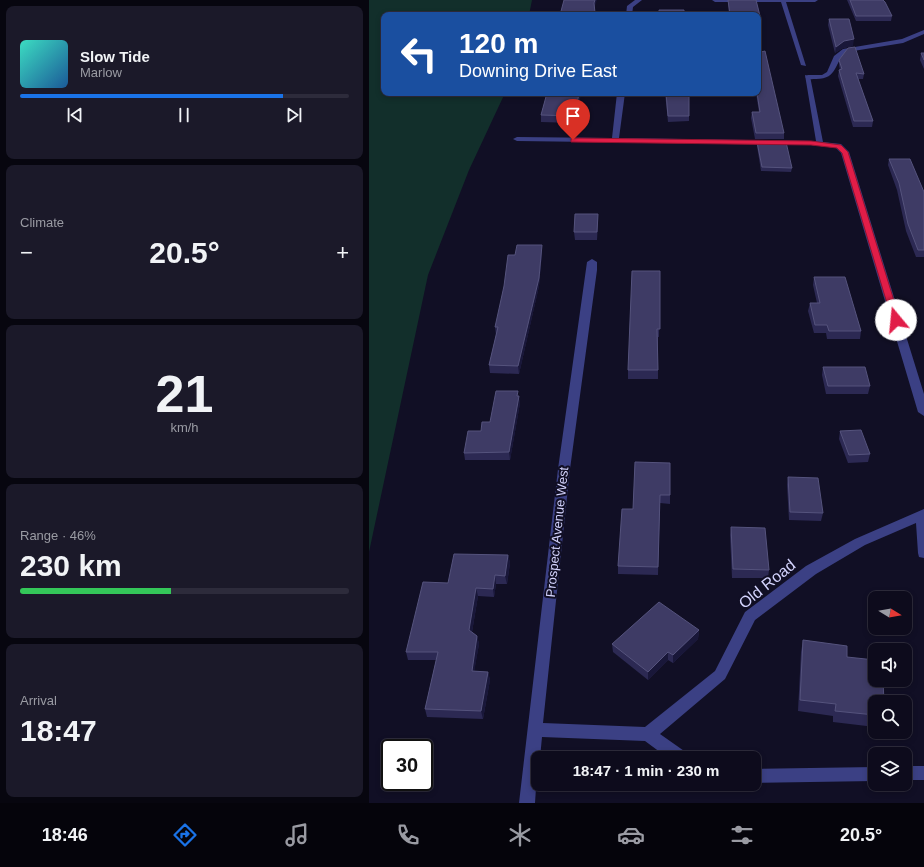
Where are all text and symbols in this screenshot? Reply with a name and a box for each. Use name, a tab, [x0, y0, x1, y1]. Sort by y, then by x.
icon: left	[393, 28, 445, 80]
text: 120 m	[459, 28, 538, 59]
text: Slow Tide	[80, 48, 150, 65]
text: Downing Drive East	[459, 61, 617, 81]
text: Marlow	[80, 65, 122, 80]
pin	[556, 99, 590, 140]
icon: previous	[64, 104, 86, 126]
icon: pause	[173, 104, 195, 126]
icon: next	[283, 104, 305, 126]
icon: arrive	[562, 105, 584, 127]
text: Climate	[20, 215, 64, 230]
text: 20.5°	[149, 236, 220, 269]
text: −	[20, 240, 33, 265]
text: +	[336, 240, 349, 265]
position arrow	[875, 299, 917, 341]
text: 21	[156, 365, 213, 423]
text: km/h	[170, 420, 199, 435]
street label: Prospect Avenue West	[543, 466, 571, 598]
text: Range · 46%	[20, 528, 96, 543]
text: 230 km	[20, 549, 122, 582]
street label: Old Road	[735, 556, 799, 612]
north arrow	[868, 591, 912, 635]
map controls	[868, 591, 912, 791]
button: sound	[868, 643, 912, 687]
text: Arrival	[20, 693, 57, 708]
button: search	[868, 695, 912, 739]
text: 18:47	[20, 714, 97, 747]
speed limit sign: 30	[381, 739, 433, 791]
button: layers	[868, 747, 912, 791]
text: 18:47 · 1 min · 230 m	[573, 762, 719, 779]
icon: directions	[171, 821, 199, 849]
icon: music	[283, 821, 311, 849]
icon: phone	[394, 821, 422, 849]
icon: climate	[506, 821, 534, 849]
icon: car	[617, 821, 645, 849]
icon: filters	[728, 821, 756, 849]
text: 18:46	[42, 825, 88, 845]
text: 20.5°	[840, 825, 882, 845]

